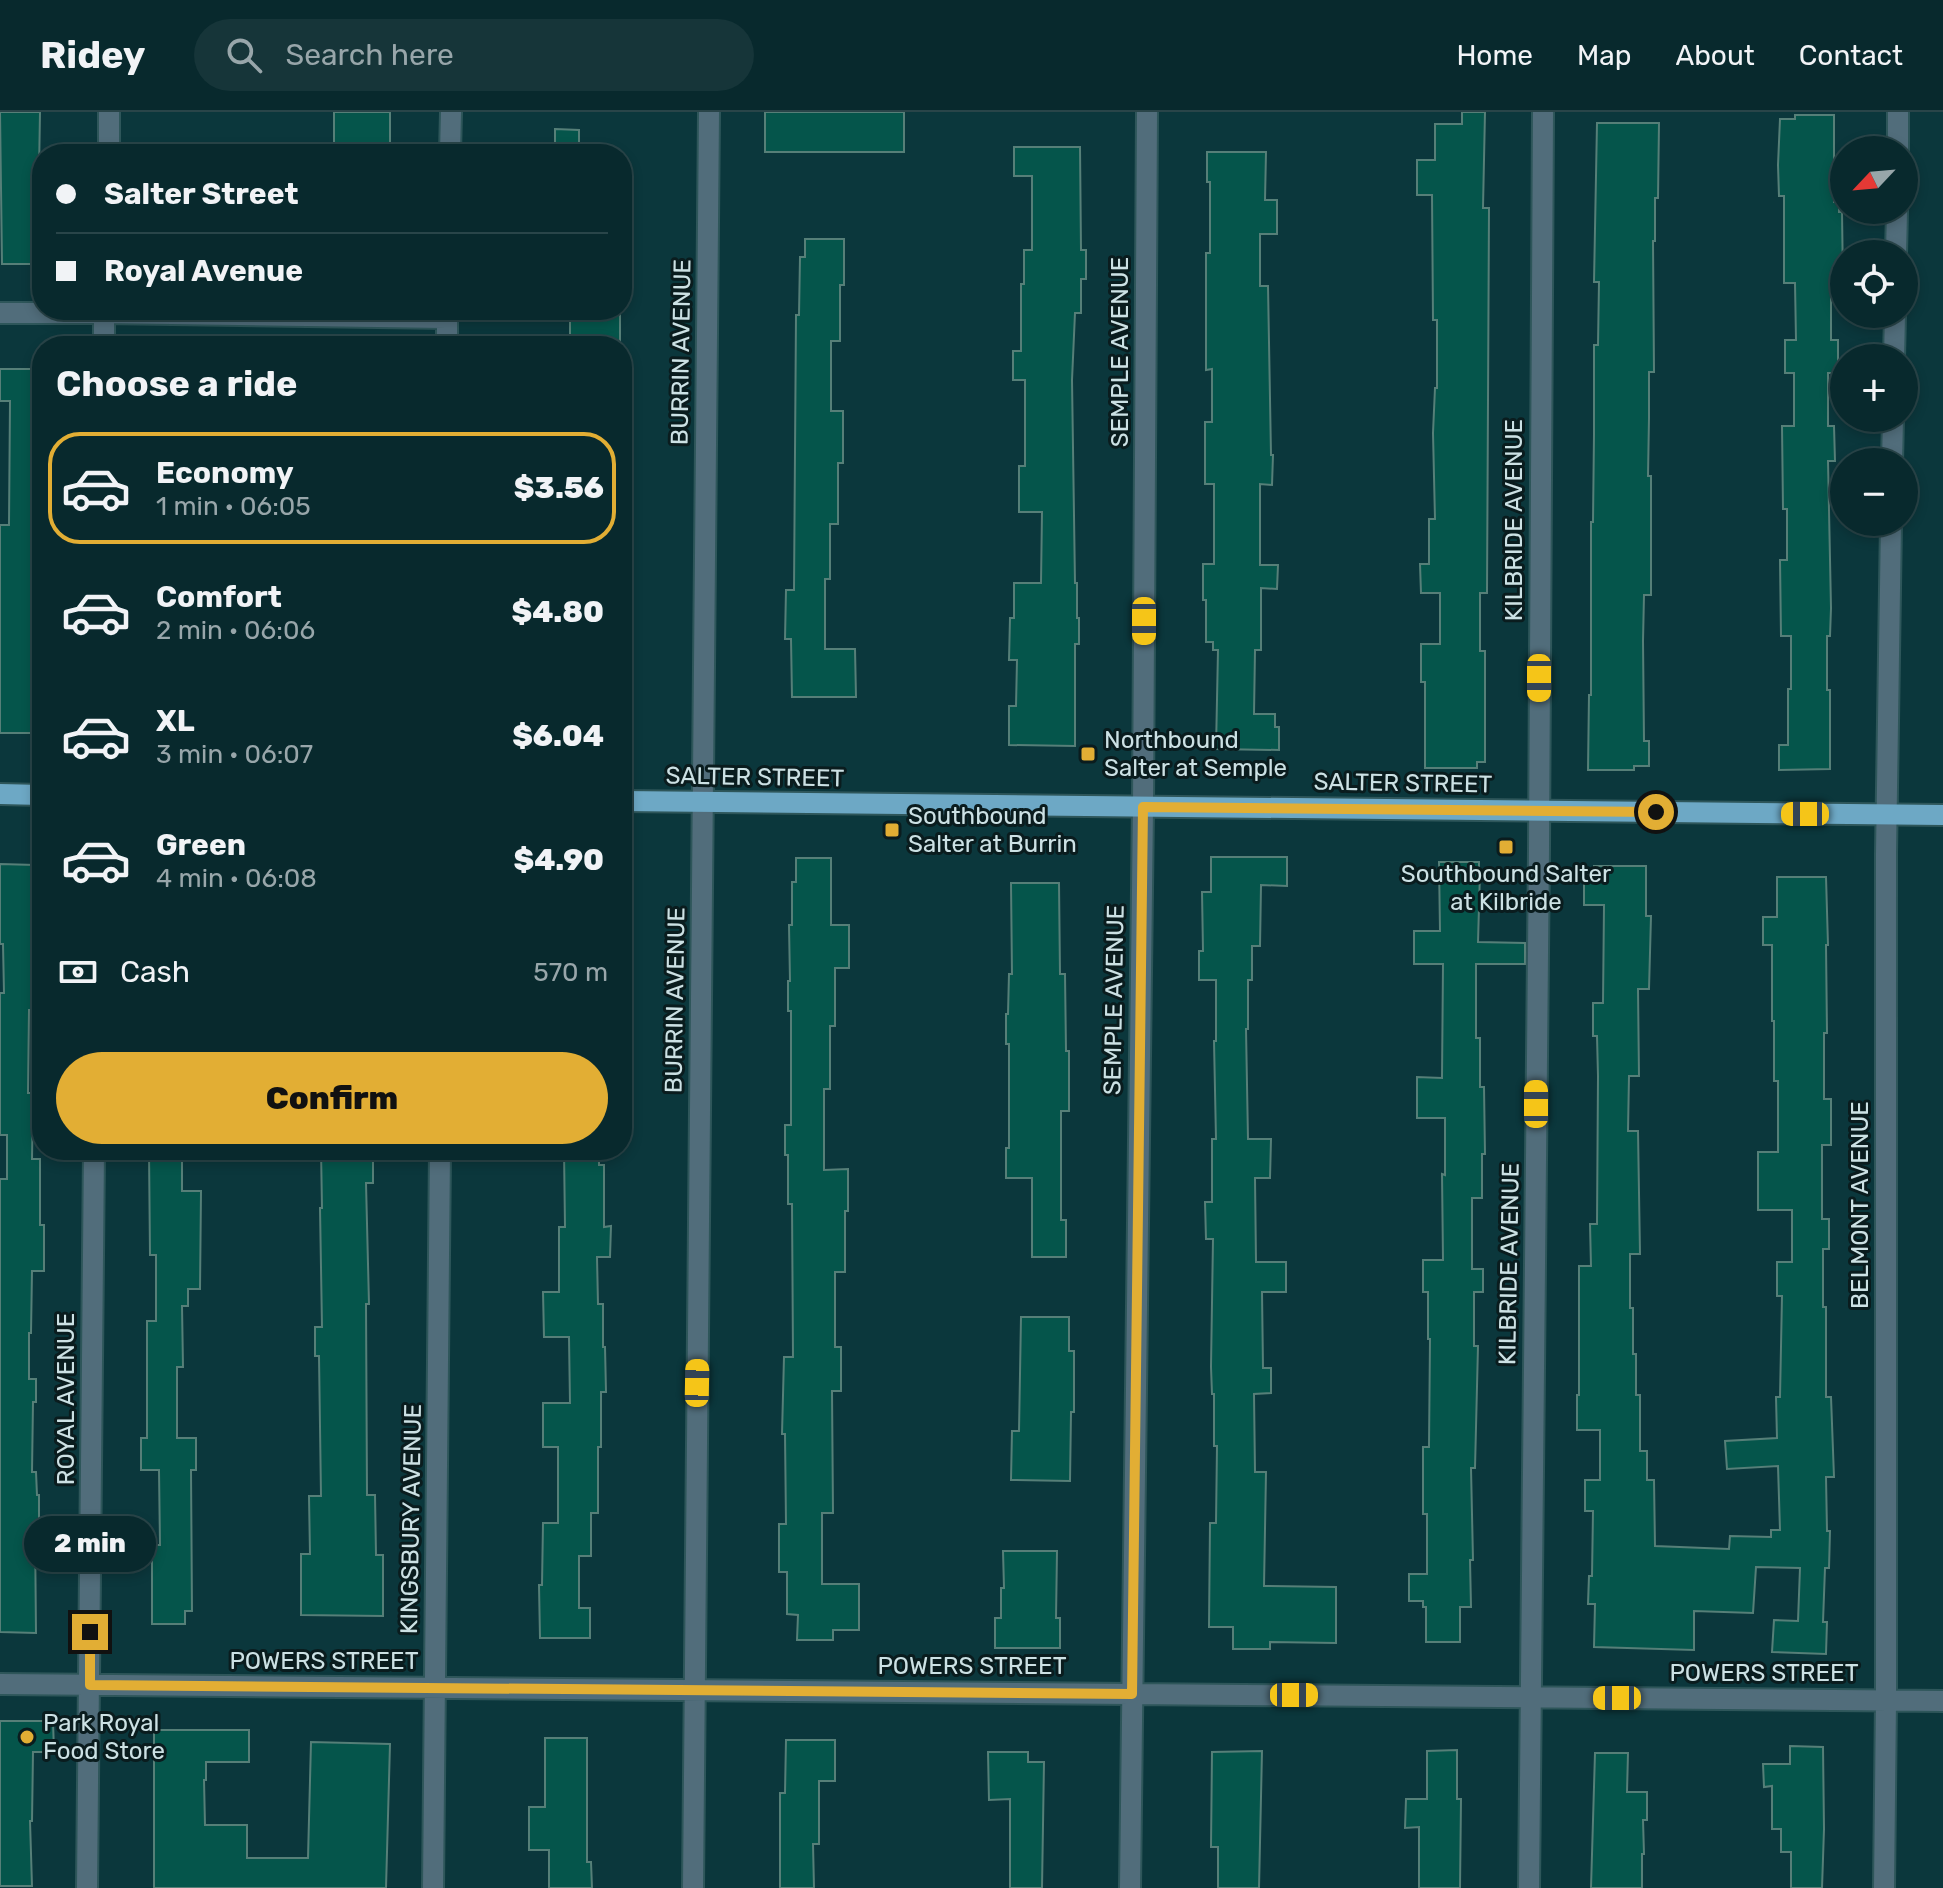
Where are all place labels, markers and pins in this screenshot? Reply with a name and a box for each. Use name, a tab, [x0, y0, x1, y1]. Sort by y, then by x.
place label: Northbound Salter at Semple	[1104, 726, 1287, 782]
marker: Northbound Salter at Semple	[1079, 745, 1097, 763]
place label: Southbound Salter at Burrin	[908, 802, 1077, 858]
marker: Southbound Salter at Burrin	[883, 821, 901, 839]
marker: Southbound Salter at Kilbride	[1497, 838, 1515, 856]
place label: Southbound Salter at Kilbride	[1401, 860, 1611, 916]
place label: Park Royal Food Store	[43, 1709, 165, 1765]
marker: Park Royal Food Store	[18, 1728, 36, 1746]

